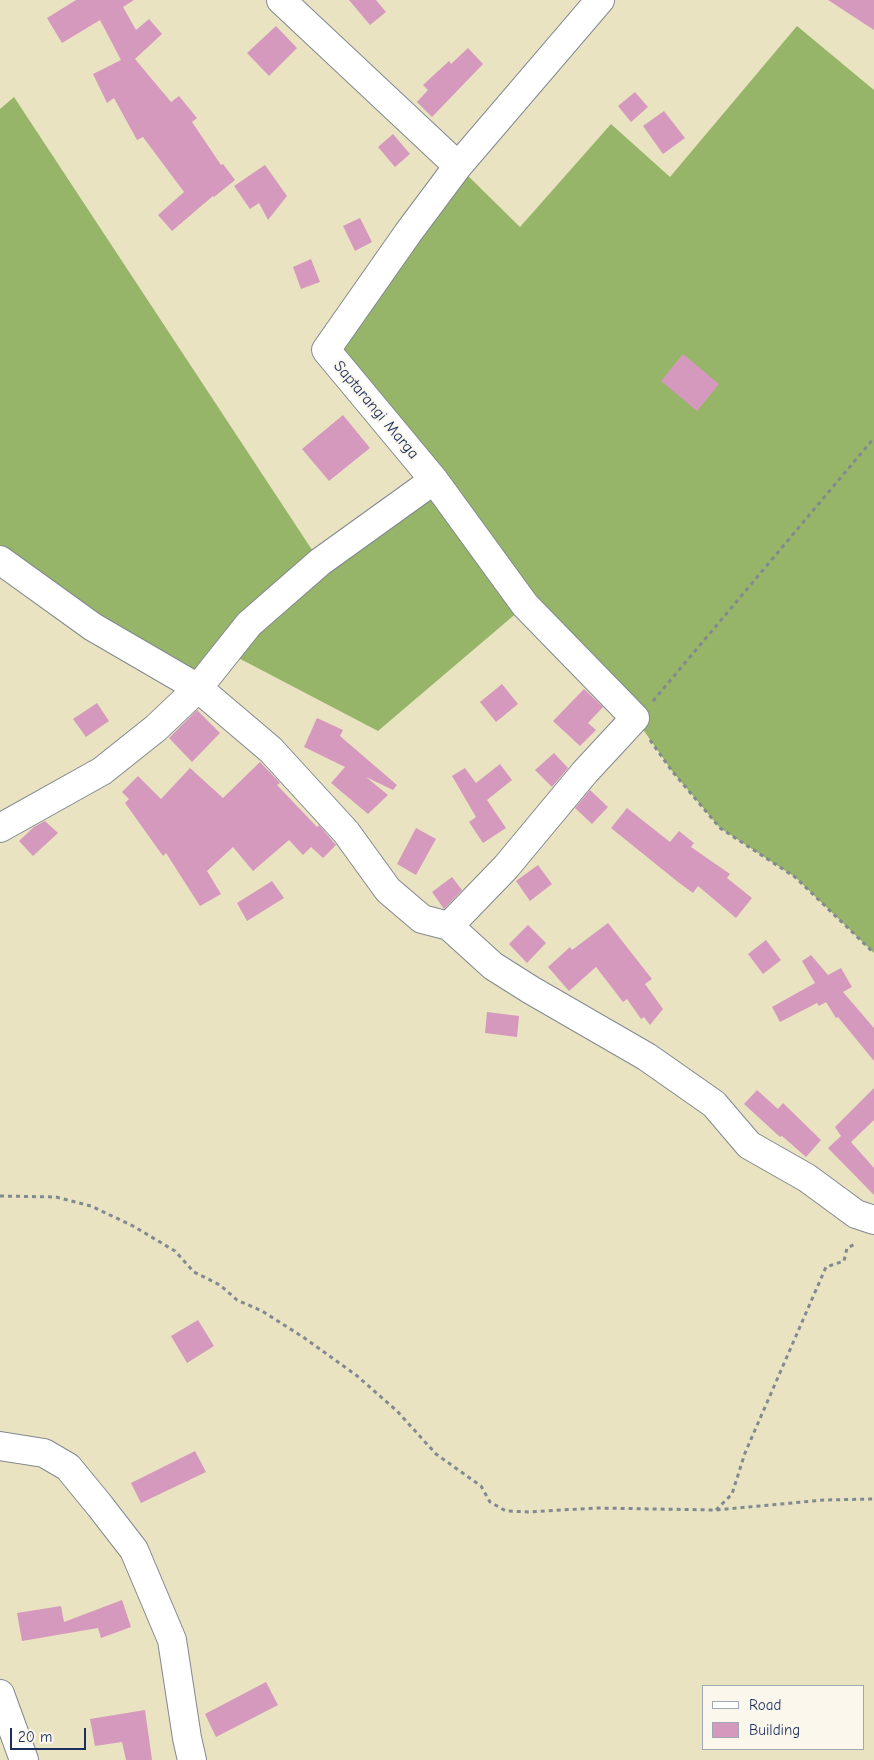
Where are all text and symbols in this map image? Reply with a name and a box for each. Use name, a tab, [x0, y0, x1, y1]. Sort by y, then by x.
street label: Saptarangi Marga	[329, 357, 423, 463]
legend	[702, 1685, 864, 1750]
text: Road	[749, 1696, 781, 1714]
scale bar	[12, 1718, 89, 1750]
text: Building	[749, 1721, 800, 1739]
text: 20 m	[18, 1728, 52, 1746]

